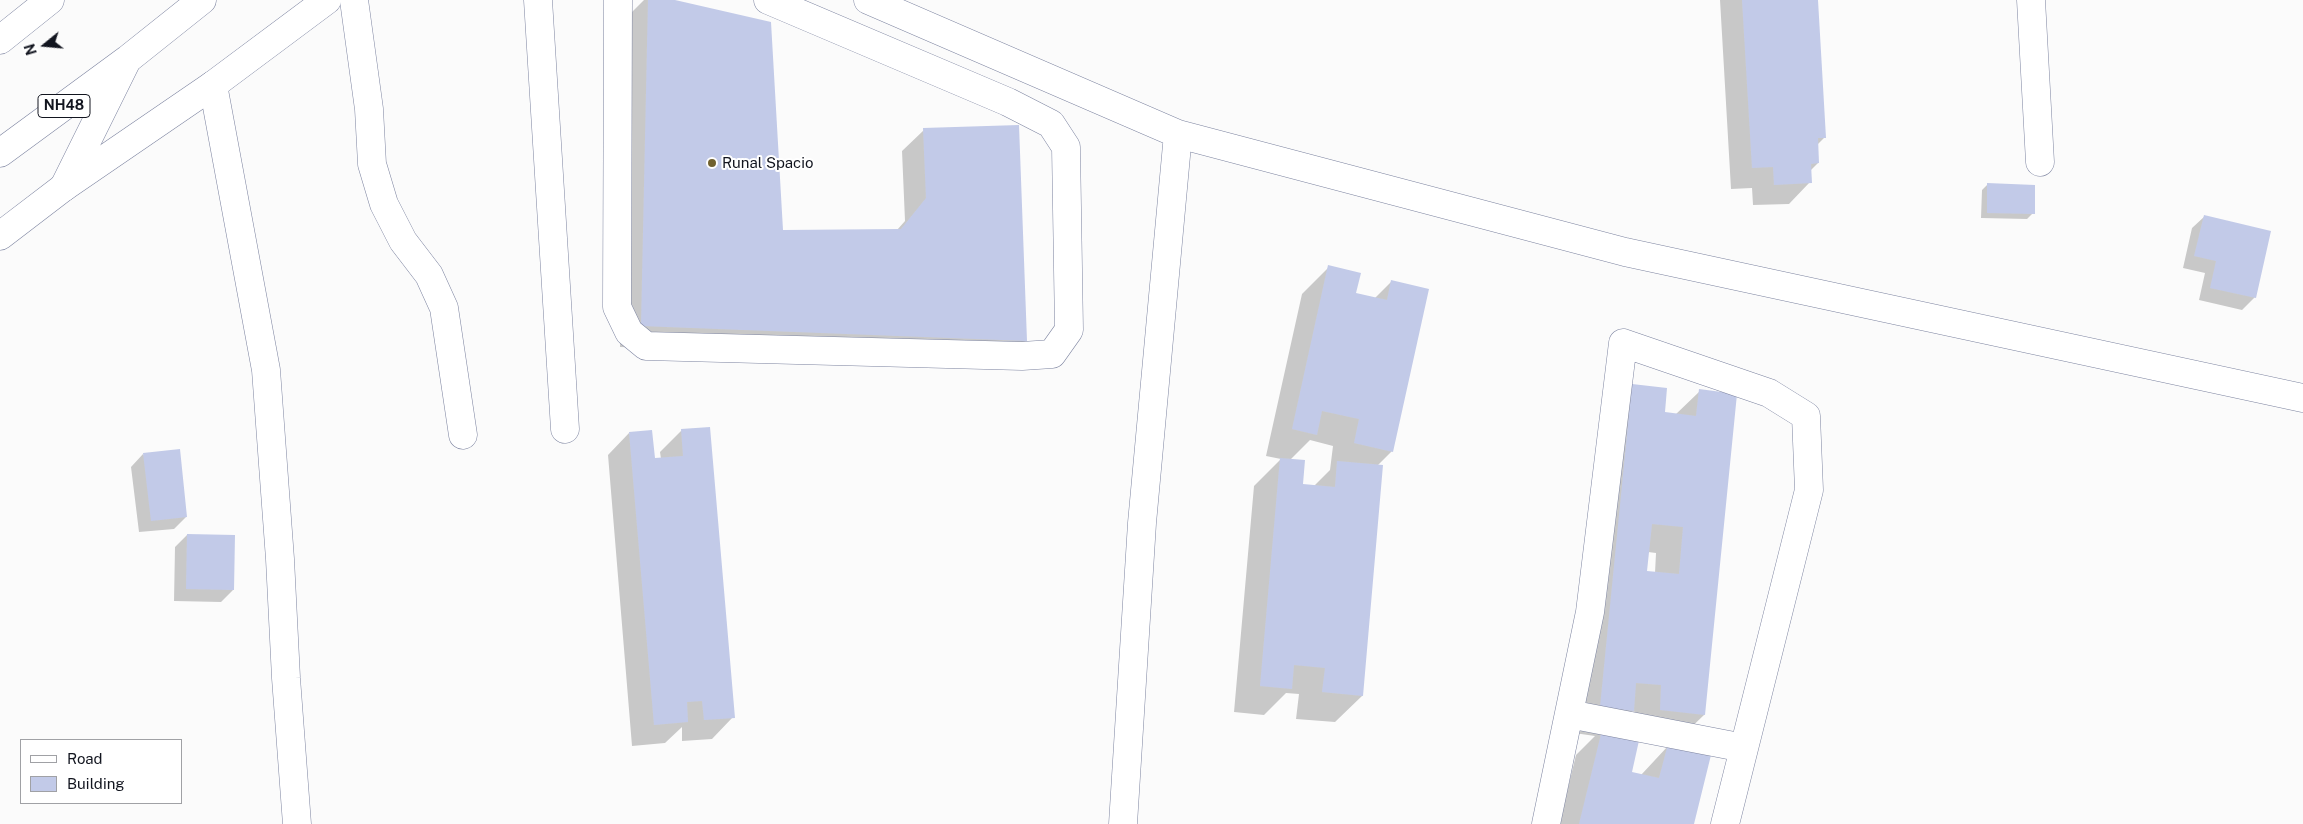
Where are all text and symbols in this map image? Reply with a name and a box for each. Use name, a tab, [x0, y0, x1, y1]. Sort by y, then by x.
north arrow	[20, 20, 70, 70]
text: N	[21, 42, 40, 57]
road number: NH48	[38, 94, 90, 118]
place label: Runal Spacio	[722, 154, 813, 172]
marker: Runal Spacio	[706, 157, 718, 169]
legend	[20, 739, 182, 804]
text: Road	[67, 750, 103, 767]
text: Building	[67, 775, 125, 792]

